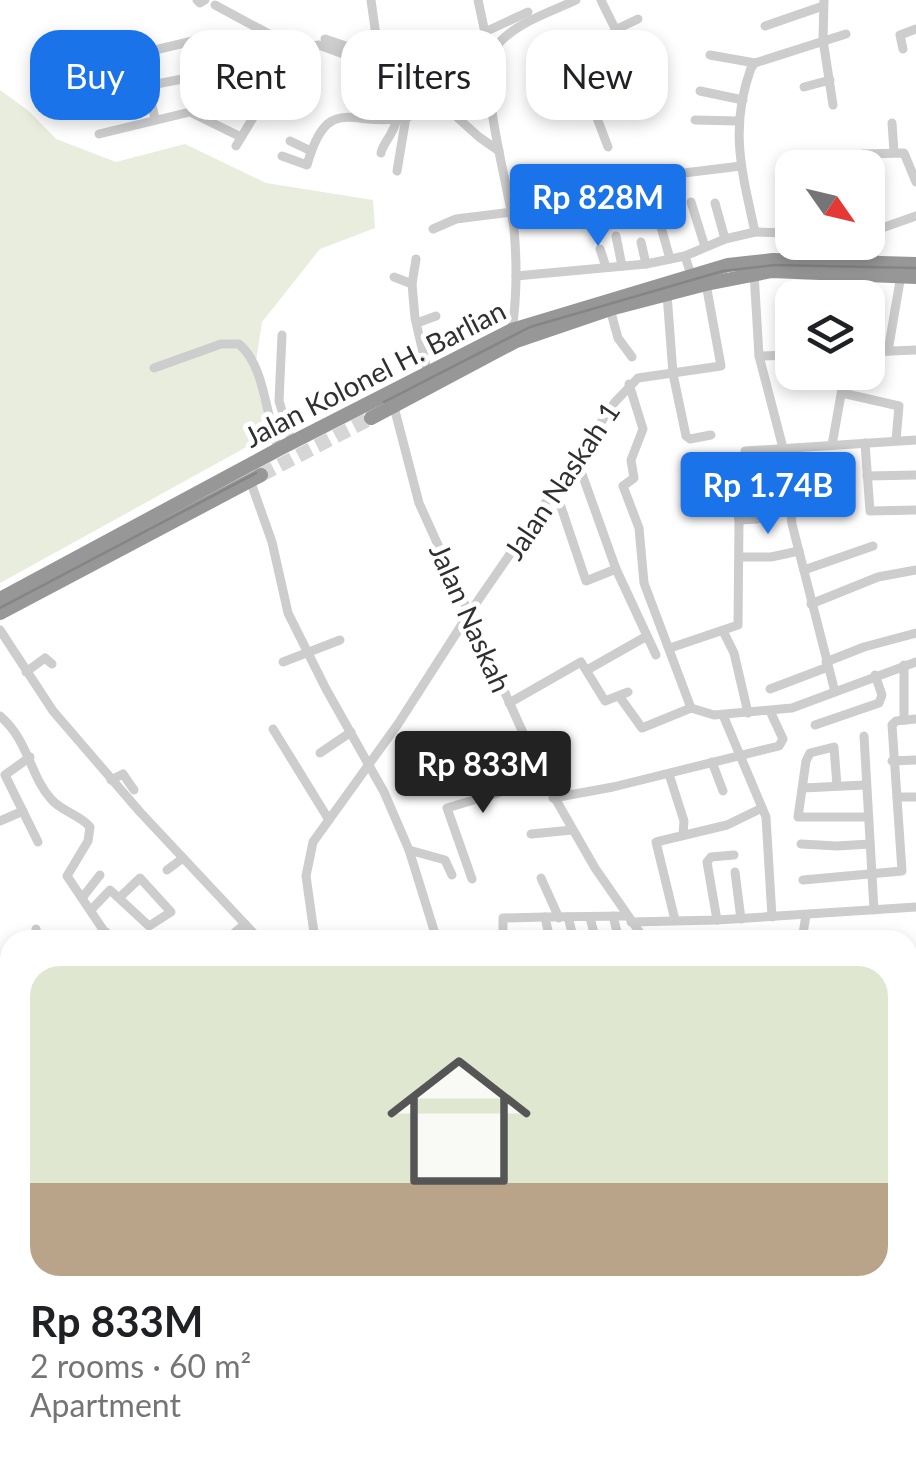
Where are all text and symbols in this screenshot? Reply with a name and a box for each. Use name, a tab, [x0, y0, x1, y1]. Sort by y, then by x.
chip: Buy	[30, 30, 160, 120]
chip: Rent	[180, 30, 321, 120]
chip: Filters	[341, 30, 506, 120]
chip: New	[526, 30, 668, 120]
north arrow	[775, 150, 885, 260]
map controls	[775, 150, 885, 390]
pin: Rp 828M	[506, 164, 690, 249]
text: Rp 828M	[532, 177, 664, 216]
button: layers	[775, 280, 885, 390]
street label: Jalan Kolonel H. Barlian	[238, 292, 511, 454]
street label: Jalan Naskah 1	[496, 395, 626, 566]
pin: Rp 1.74B	[665, 452, 871, 537]
text: Rp 1.74B	[703, 465, 833, 504]
street label: Jalan Naskah	[423, 538, 519, 697]
pin: Rp 833M	[391, 731, 575, 816]
text: Rp 833M	[417, 744, 549, 783]
icon: home	[369, 1031, 549, 1211]
text: Rp 833M	[30, 1296, 204, 1346]
text: 2 rooms · 60 m²	[30, 1346, 251, 1385]
text: Apartment	[30, 1385, 181, 1424]

